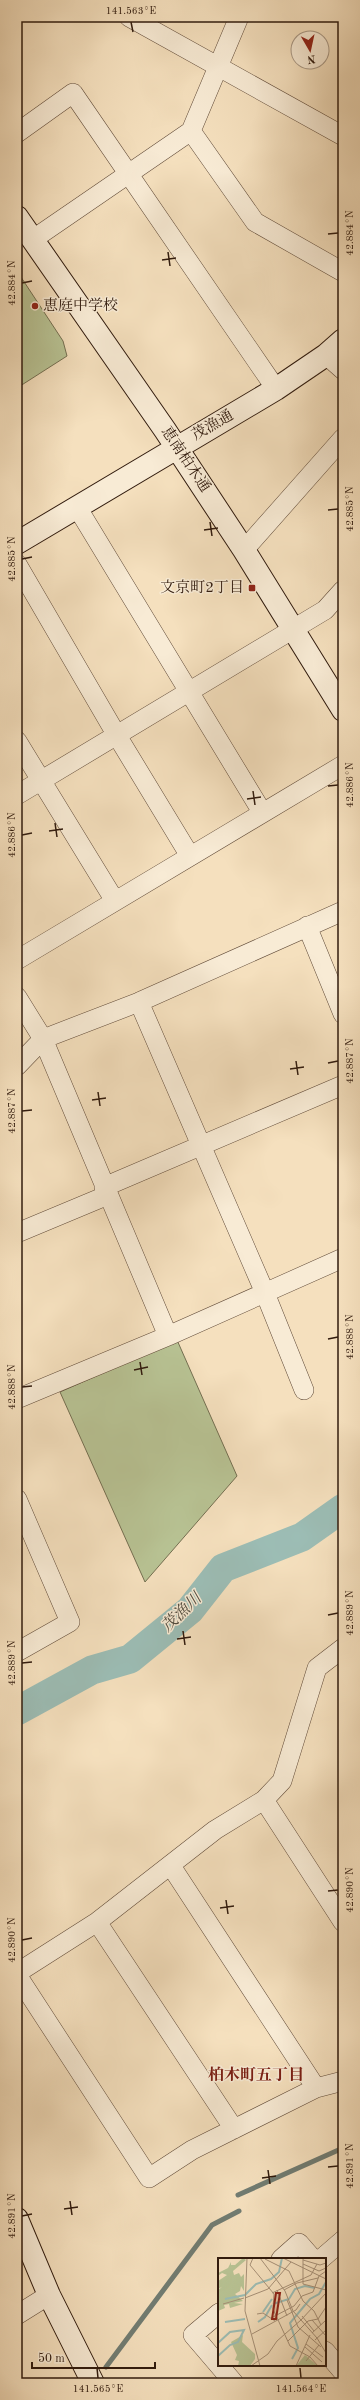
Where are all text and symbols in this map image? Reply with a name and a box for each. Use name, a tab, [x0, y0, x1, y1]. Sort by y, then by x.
text: 141.563°E	[106, 6, 156, 16]
north arrow	[290, 30, 330, 70]
text: N	[306, 52, 316, 65]
text: 42.884°N	[345, 210, 355, 256]
text: 42.884°N	[7, 260, 17, 306]
place label: 恵庭中学校	[43, 297, 118, 314]
marker: 恵庭中学校	[30, 301, 40, 311]
street label: 茂漁通	[189, 407, 236, 444]
street label: 恵南柏木通	[158, 424, 214, 495]
text: 42.885°N	[345, 486, 355, 532]
text: 42.885°N	[7, 536, 17, 582]
place label: 文京町2丁目	[160, 579, 244, 596]
marker: 文京町2丁目	[247, 583, 257, 593]
text: 42.886°N	[345, 762, 355, 808]
text: 42.886°N	[7, 812, 17, 858]
text: 42.887°N	[345, 1038, 355, 1084]
text: 42.887°N	[7, 1088, 17, 1134]
text: 42.888°N	[345, 1314, 355, 1360]
text: 42.888°N	[7, 1364, 17, 1410]
water label: 茂漁川	[158, 1588, 206, 1635]
text: 42.889°N	[345, 1590, 355, 1636]
text: 42.889°N	[7, 1640, 17, 1686]
text: 42.890°N	[345, 1867, 355, 1913]
text: 42.890°N	[7, 1917, 17, 1963]
district label: 柏木町五丁目	[208, 2066, 304, 2084]
text: 42.891°N	[345, 2143, 355, 2189]
text: 42.891°N	[7, 2193, 17, 2239]
inset map	[218, 2258, 326, 2366]
scale bar	[32, 2344, 155, 2370]
text: 50 m	[38, 2352, 65, 2365]
text: 141.565°E	[73, 2384, 123, 2394]
text: 141.564°E	[276, 2384, 326, 2394]

